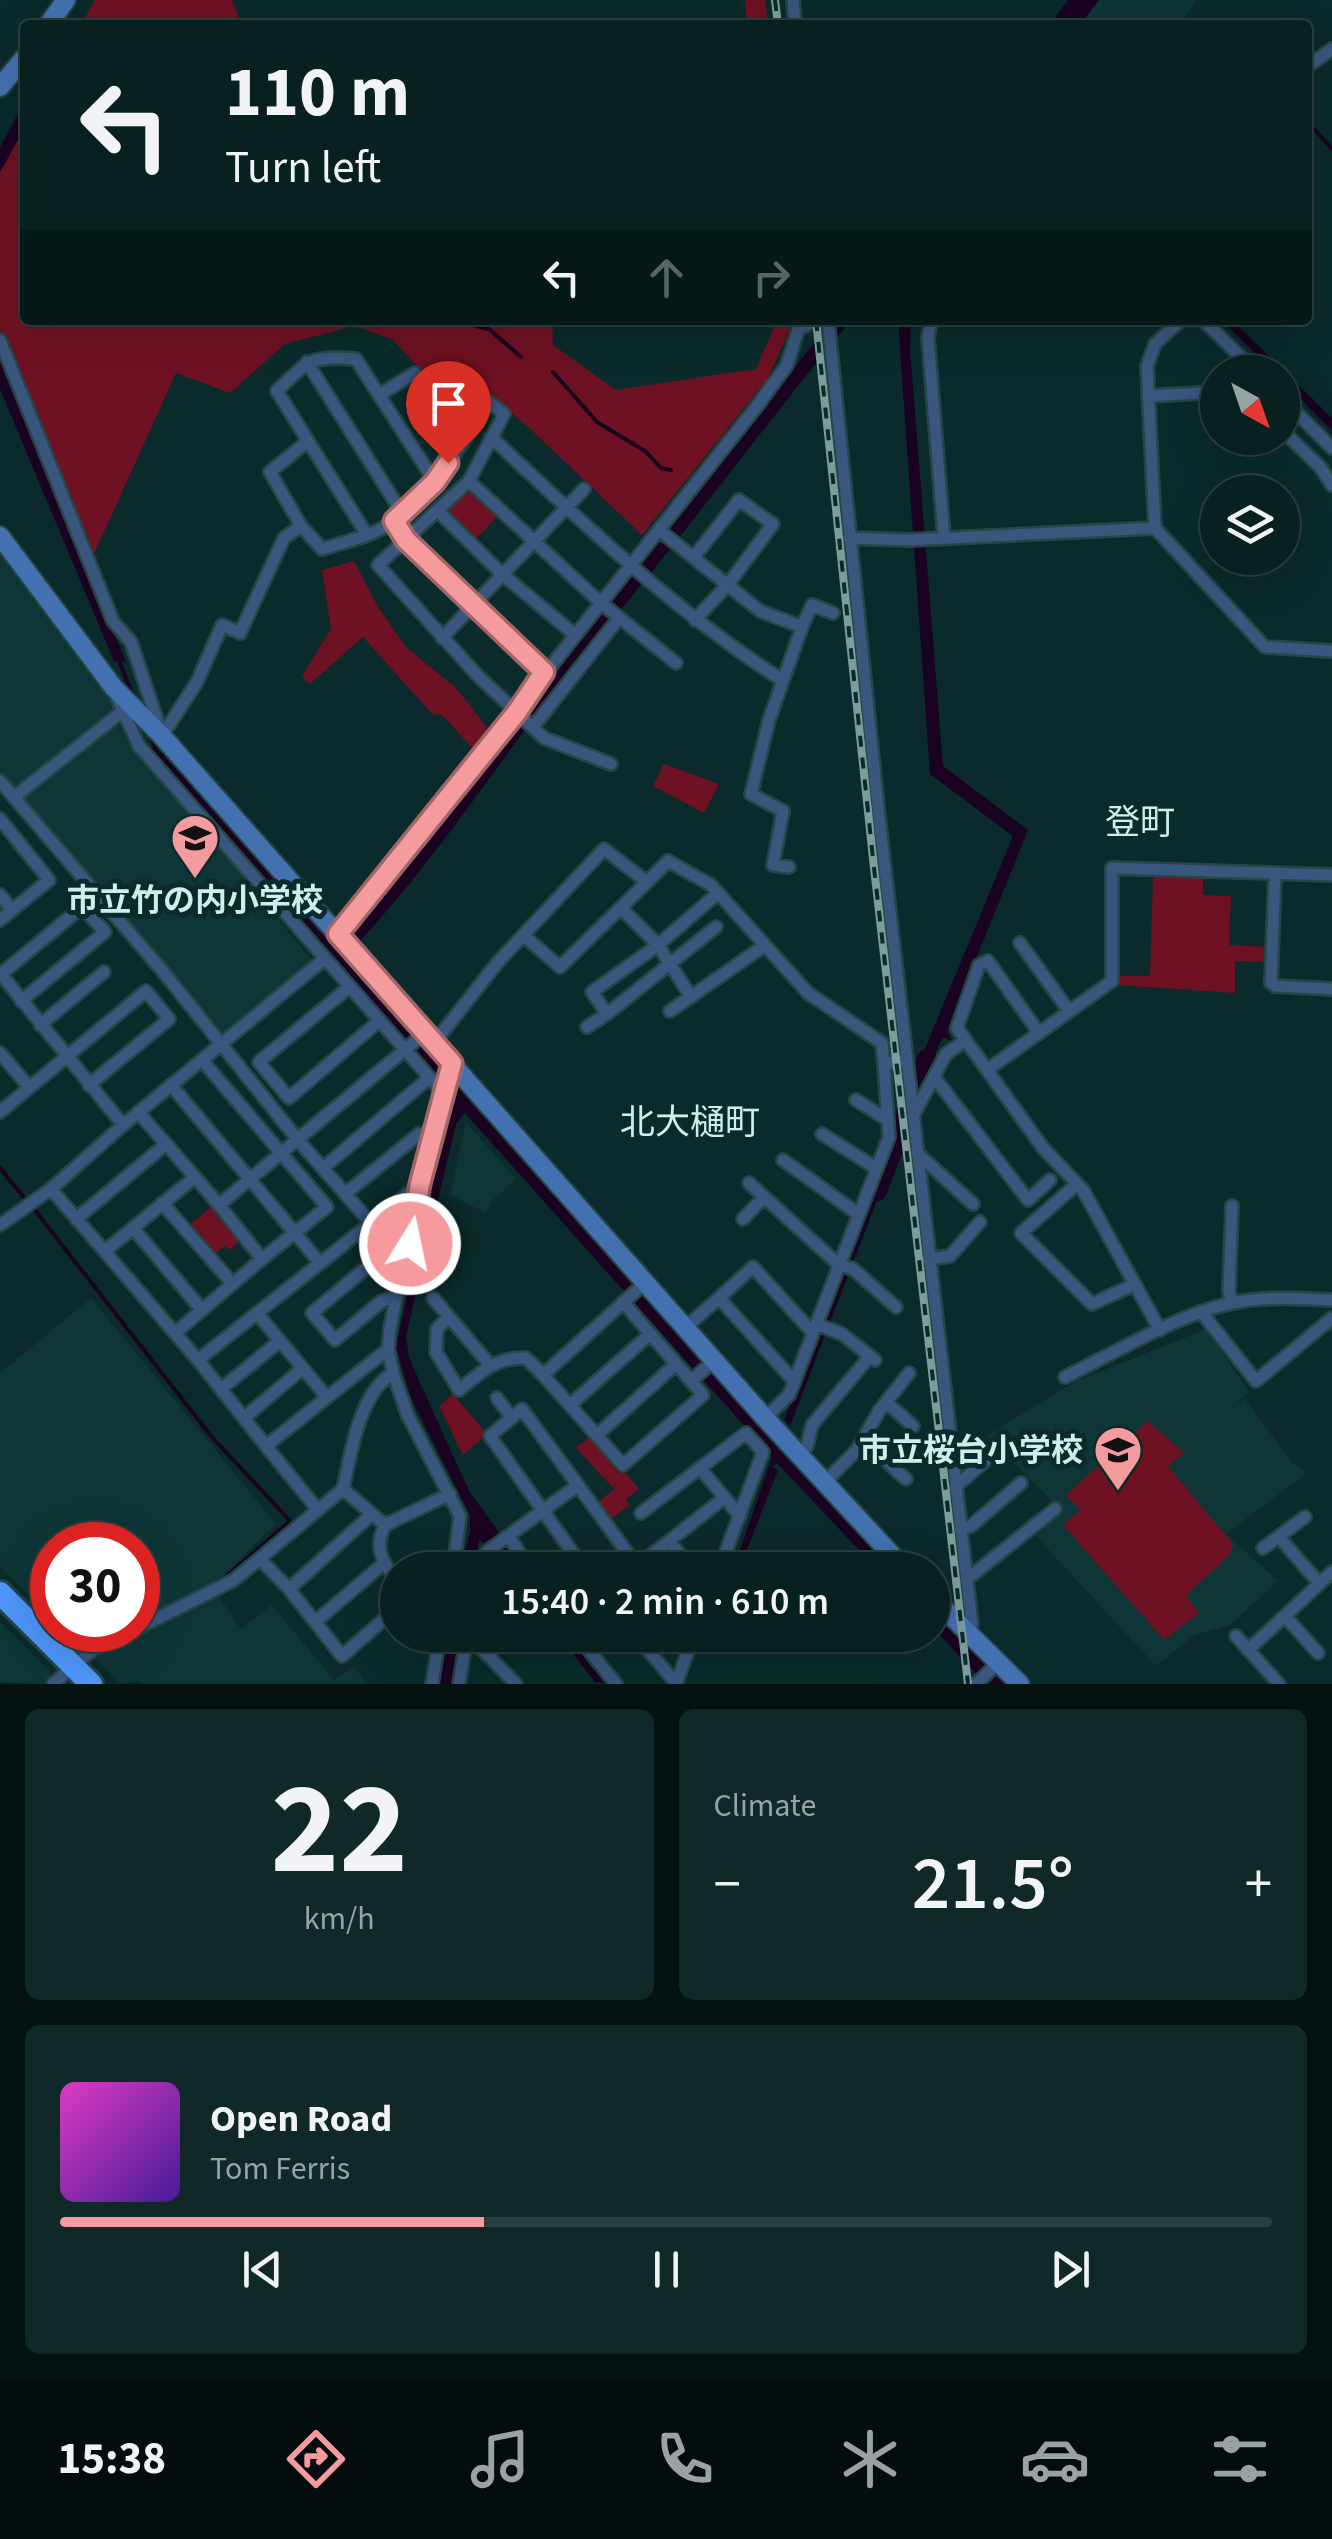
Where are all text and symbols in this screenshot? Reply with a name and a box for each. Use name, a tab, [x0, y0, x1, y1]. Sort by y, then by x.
text: 110 m	[225, 43, 410, 143]
icon: left	[60, 60, 190, 190]
text: Turn left	[225, 136, 381, 200]
icon: left	[534, 250, 589, 305]
icon: ahead	[639, 250, 694, 305]
icon: right	[744, 250, 799, 305]
north arrow	[1200, 355, 1300, 455]
map controls	[1200, 355, 1300, 575]
pin	[406, 361, 491, 464]
icon: arrive	[421, 376, 476, 431]
button: layers	[1200, 475, 1300, 575]
district label: 登町	[1105, 798, 1175, 848]
school or university icon: 市立竹の内小学校	[169, 812, 221, 880]
place label: 市立竹の内小学校	[67, 878, 323, 924]
district label: 北大樋町	[620, 1098, 760, 1148]
position arrow	[358, 1192, 462, 1296]
school or university icon: 市立桜台小学校	[1092, 1424, 1144, 1492]
place label: 市立桜台小学校	[859, 1428, 1083, 1474]
speed limit sign: 30	[30, 1522, 160, 1652]
text: 15:40 · 2 min · 610 m	[501, 1575, 829, 1629]
text: 22	[271, 1738, 408, 1923]
text: Climate	[714, 1783, 816, 1829]
text: 21.5°	[912, 1831, 1074, 1938]
text: −	[714, 1846, 741, 1924]
text: +	[1245, 1846, 1272, 1924]
text: km/h	[304, 1896, 375, 1942]
text: Open Road	[210, 2092, 392, 2146]
text: Tom Ferris	[210, 2146, 350, 2192]
icon: previous	[235, 2242, 290, 2297]
icon: pause	[639, 2242, 694, 2297]
icon: next	[1043, 2242, 1098, 2297]
icon: directions	[281, 2424, 351, 2494]
icon: music	[465, 2424, 535, 2494]
icon: phone	[650, 2424, 720, 2494]
icon: climate	[835, 2424, 905, 2494]
icon: car	[1020, 2424, 1090, 2494]
icon: filters	[1205, 2424, 1275, 2494]
text: 15:38	[57, 2427, 166, 2491]

